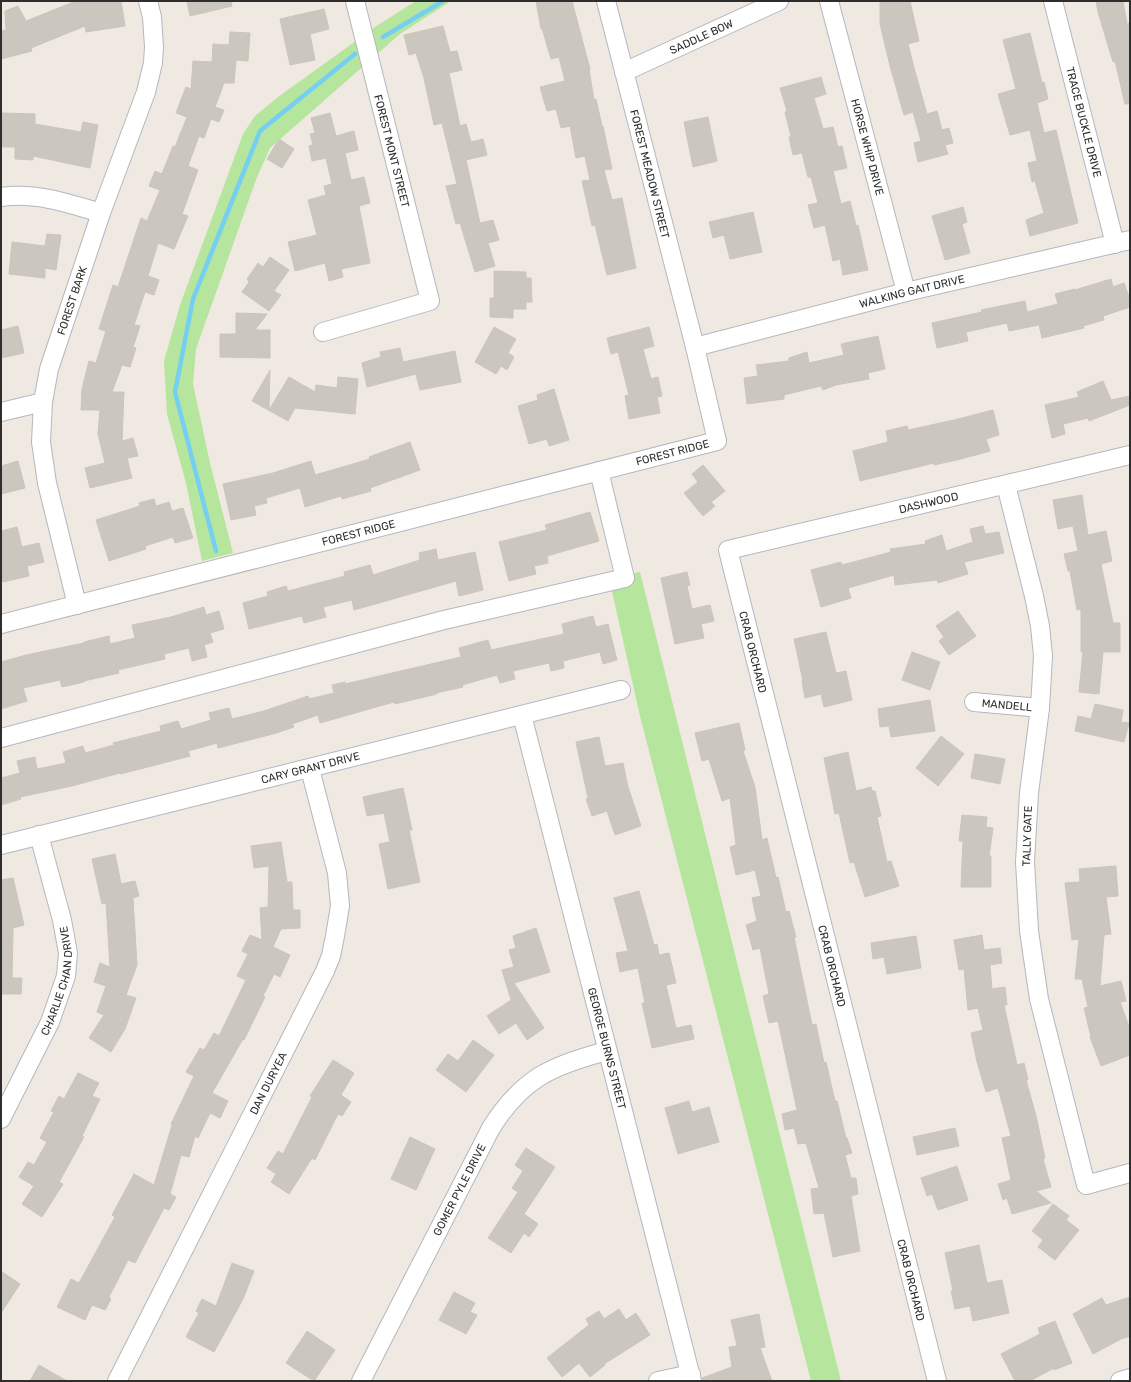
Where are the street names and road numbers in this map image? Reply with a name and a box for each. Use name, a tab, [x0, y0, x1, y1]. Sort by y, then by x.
street label: SADDLE BOW	[668, 17, 735, 57]
street label: TRACE BUCKLE DRIVE	[1063, 65, 1104, 179]
street label: FOREST MONT STREET	[371, 93, 412, 210]
street label: HORSE WHIP DRIVE	[848, 97, 886, 197]
street label: FOREST MEADOW STREET	[627, 108, 672, 240]
street label: FOREST BARK	[55, 264, 90, 337]
street label: WALKING GAIT DRIVE	[858, 273, 966, 311]
street label: FOREST RIDGE	[634, 437, 711, 468]
street label: DASHWOOD	[898, 490, 960, 516]
street label: FOREST RIDGE	[321, 517, 397, 549]
street label: CRAB ORCHARD	[736, 610, 769, 694]
street label: MANDELL	[981, 697, 1033, 714]
street label: CARY GRANT DRIVE	[260, 749, 362, 787]
street label: TALLY GATE	[1020, 805, 1035, 867]
street label: CRAB ORCHARD	[815, 924, 848, 1008]
street label: CHARLIE CHAN DRIVE	[38, 925, 75, 1038]
street label: GEORGE BURNS STREET	[585, 986, 629, 1111]
street label: DAN DURYEA	[247, 1049, 290, 1117]
street label: GOMER PYLE DRIVE	[431, 1142, 489, 1238]
street label: CRAB ORCHARD	[894, 1238, 927, 1322]

